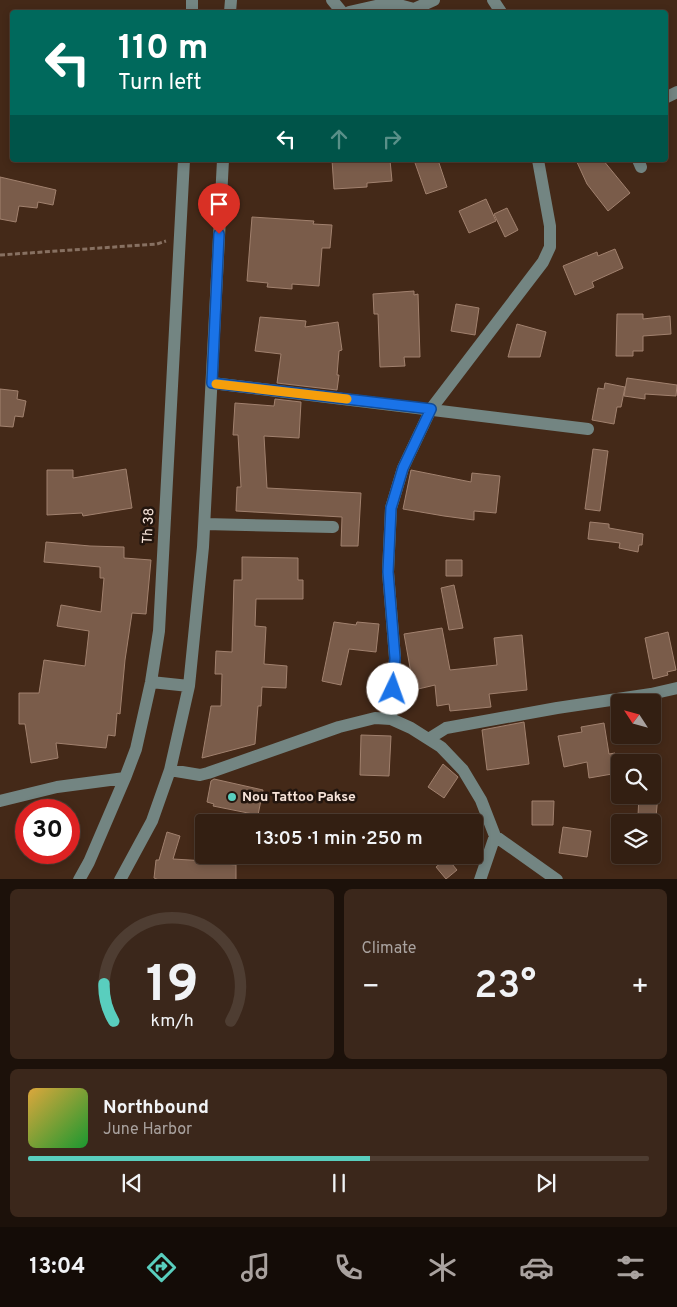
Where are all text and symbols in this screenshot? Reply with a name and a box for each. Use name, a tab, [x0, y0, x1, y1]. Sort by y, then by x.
text: 110 m	[118, 27, 208, 71]
icon: left	[35, 30, 100, 95]
text: Turn left	[118, 70, 201, 97]
icon: left	[272, 125, 300, 153]
icon: ahead	[325, 125, 353, 153]
icon: right	[378, 125, 406, 153]
pin	[198, 183, 240, 234]
icon: arrive	[205, 190, 233, 218]
street label: Th 38	[140, 507, 158, 545]
position arrow	[366, 662, 418, 714]
north arrow	[611, 694, 661, 744]
map controls	[611, 694, 661, 864]
button: search	[611, 754, 661, 804]
place label: Nou Tattoo Pakse	[242, 789, 356, 806]
marker: Nou Tattoo Pakse	[226, 791, 238, 803]
speed limit sign: 30	[15, 799, 80, 864]
button: layers	[611, 814, 661, 864]
text: 13:05 · 1 min · 250 m	[255, 827, 423, 851]
text: Climate	[362, 939, 416, 959]
text: 19	[145, 954, 198, 1020]
text: 23°	[474, 963, 536, 1012]
text: −	[362, 970, 380, 1006]
text: +	[631, 970, 649, 1006]
text: km/h	[150, 1010, 193, 1033]
text: Northbound	[103, 1096, 209, 1120]
text: June Harbor	[103, 1120, 192, 1140]
icon: previous	[118, 1169, 146, 1197]
icon: pause	[325, 1169, 353, 1197]
icon: next	[532, 1169, 560, 1197]
icon: directions	[144, 1250, 179, 1285]
icon: music	[238, 1250, 273, 1285]
icon: phone	[331, 1250, 366, 1285]
icon: climate	[425, 1250, 460, 1285]
icon: car	[519, 1250, 554, 1285]
icon: filters	[613, 1250, 648, 1285]
text: 13:04	[29, 1254, 85, 1281]

